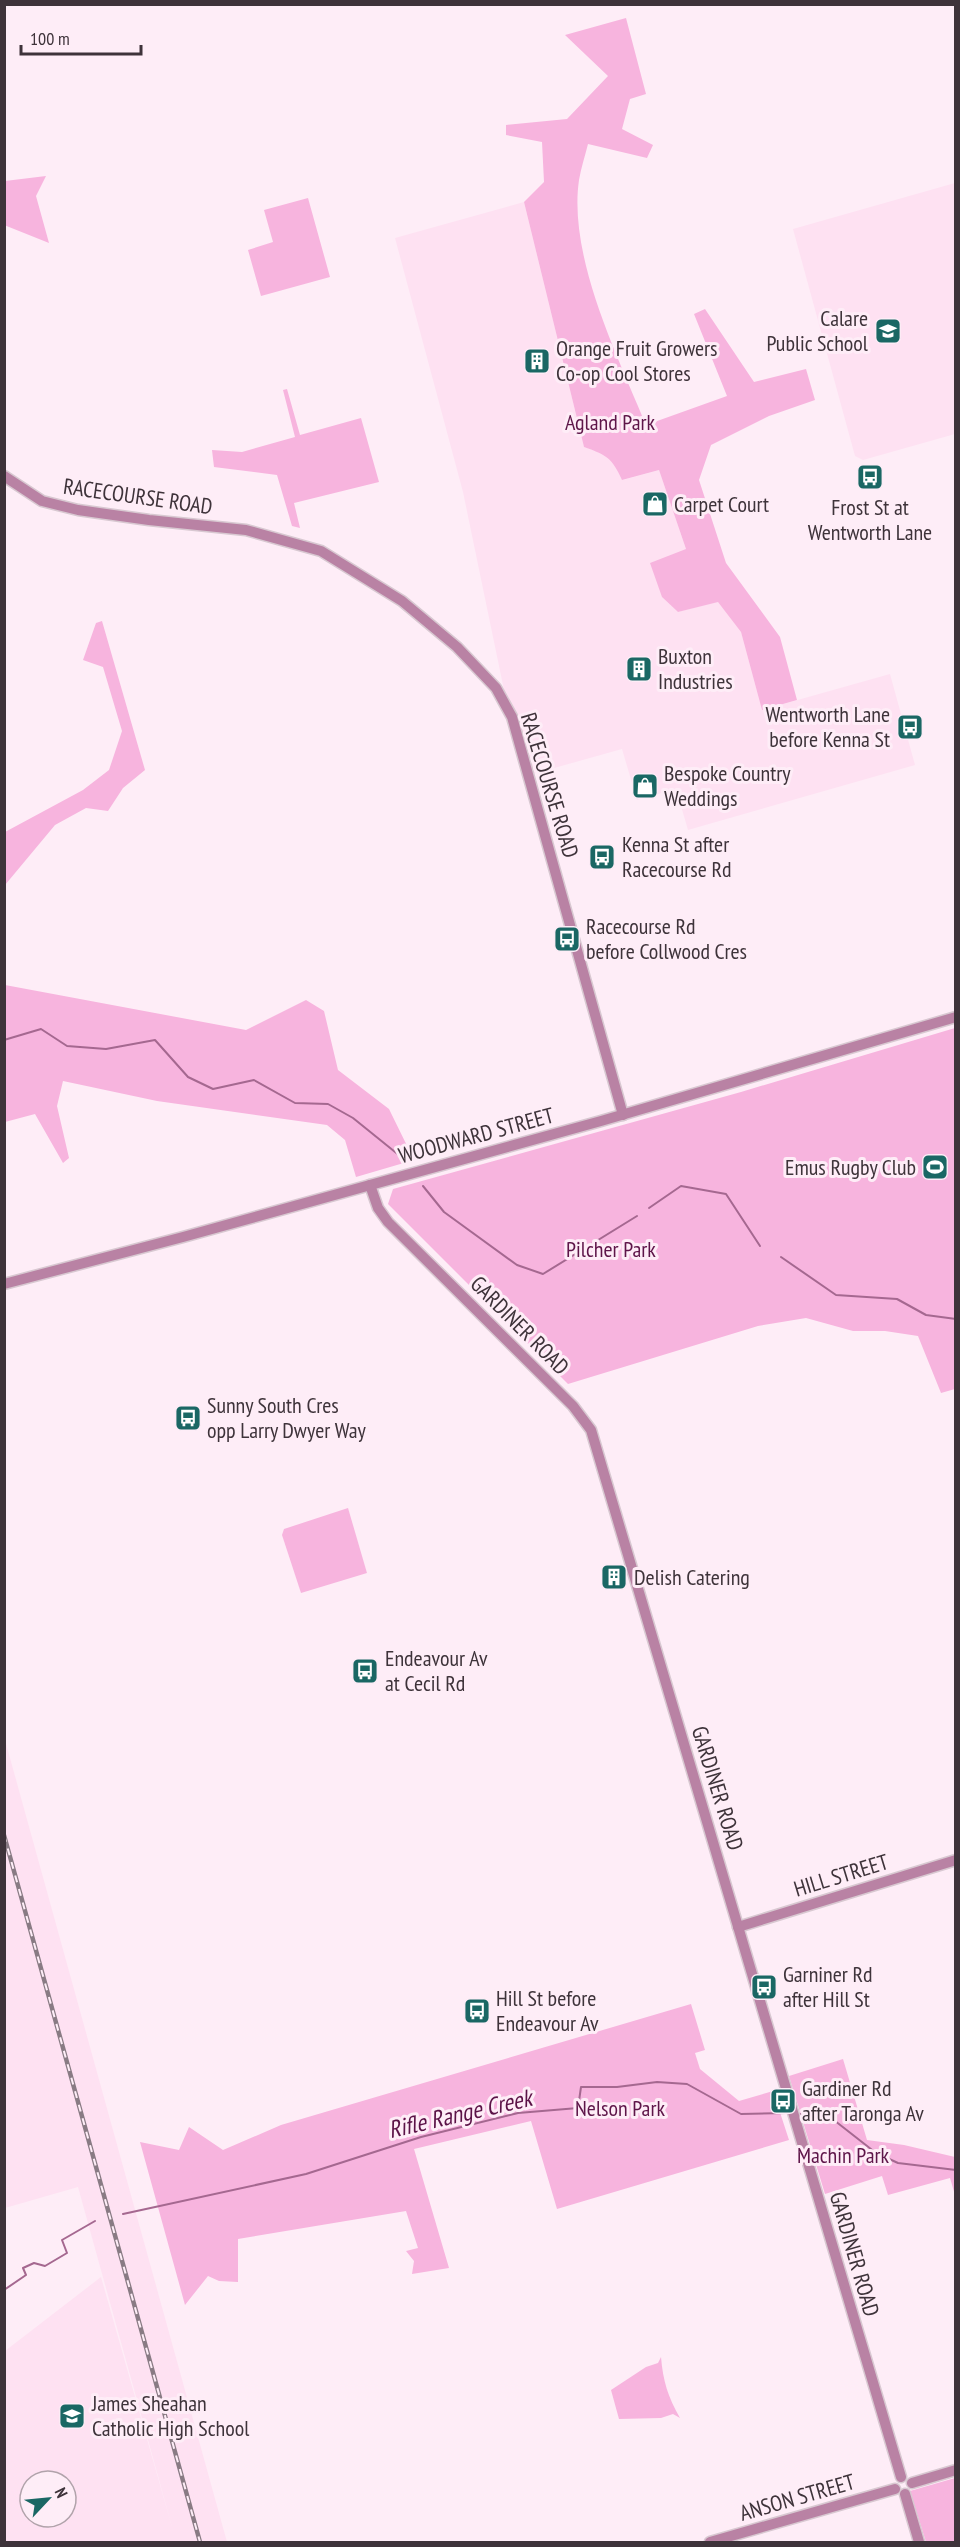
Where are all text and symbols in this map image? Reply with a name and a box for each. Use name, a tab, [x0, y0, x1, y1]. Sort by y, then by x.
scale bar	[21, 18, 141, 56]
text: 100 m	[30, 27, 70, 50]
place label: Calare Public School	[767, 304, 869, 357]
school or university icon: Calare Public School	[873, 316, 903, 346]
place label: Orange Fruit Growers Co-op Cool Stores	[556, 334, 717, 387]
building icon: Orange Fruit Growers Co-op Cool Stores	[522, 346, 552, 376]
park label: Agland Park	[565, 408, 656, 436]
bus stop icon: Frost St at Wentworth Lane	[855, 462, 885, 492]
street label: RACECOURSE ROAD	[62, 472, 214, 520]
shop icon: Carpet Court	[640, 489, 670, 519]
place label: Carpet Court	[674, 490, 769, 518]
place label: Frost St at Wentworth Lane	[808, 493, 932, 546]
place label: Buxton Industries	[658, 642, 733, 695]
building icon: Buxton Industries	[624, 654, 654, 684]
place label: Wentworth Lane before Kenna St	[766, 700, 890, 753]
street label: RACECOURSE ROAD	[515, 709, 585, 861]
bus stop icon: Wentworth Lane before Kenna St	[895, 712, 925, 742]
place label: Bespoke Country Weddings	[664, 759, 791, 812]
shop icon: Bespoke Country Weddings	[630, 771, 660, 801]
place label: Kenna St after Racecourse Rd	[622, 830, 732, 883]
bus stop icon: Kenna St after Racecourse Rd	[587, 842, 617, 872]
place label: Racecourse Rd before Collwood Cres	[586, 912, 747, 965]
bus stop icon: Racecourse Rd before Collwood Cres	[552, 924, 582, 954]
street label: WOODWARD STREET	[395, 1101, 557, 1169]
sports icon: Emus Rugby Club	[920, 1152, 950, 1182]
place label: Emus Rugby Club	[785, 1153, 916, 1181]
park label: Pilcher Park	[566, 1235, 656, 1263]
street label: GARDINER ROAD	[465, 1270, 575, 1380]
place label: Sunny South Cres opp Larry Dwyer Way	[207, 1391, 367, 1444]
bus stop icon: Sunny South Cres opp Larry Dwyer Way	[173, 1403, 203, 1433]
building icon: Delish Catering	[599, 1562, 629, 1592]
place label: Delish Catering	[634, 1563, 750, 1591]
place label: Endeavour Av at Cecil Rd	[385, 1644, 488, 1697]
bus stop icon: Endeavour Av at Cecil Rd	[350, 1656, 380, 1686]
street label: GARDINER ROAD	[686, 1722, 750, 1854]
street label: HILL STREET	[790, 1847, 892, 1903]
place label: Garniner Rd after Hill St	[783, 1960, 873, 2013]
bus stop icon: Garniner Rd after Hill St	[749, 1972, 779, 2002]
place label: Hill St before Endeavour Av	[496, 1984, 599, 2037]
bus stop icon: Hill St before Endeavour Av	[462, 1996, 492, 2026]
place label: Gardiner Rd after Taronga Av	[802, 2074, 924, 2127]
water label: Rifle Range Creek	[385, 2081, 537, 2145]
bus stop icon: Gardiner Rd after Taronga Av	[768, 2086, 798, 2116]
park label: Nelson Park	[575, 2094, 665, 2122]
park label: Machin Park	[797, 2141, 890, 2169]
street label: GARDINER ROAD	[824, 2188, 886, 2320]
place label: James Sheahan Catholic High School	[91, 2389, 250, 2442]
school or university icon: James Sheahan Catholic High School	[57, 2401, 87, 2431]
street label: ANSON STREET	[736, 2467, 858, 2527]
north arrow	[18, 2469, 78, 2529]
text: N	[51, 2484, 72, 2501]

